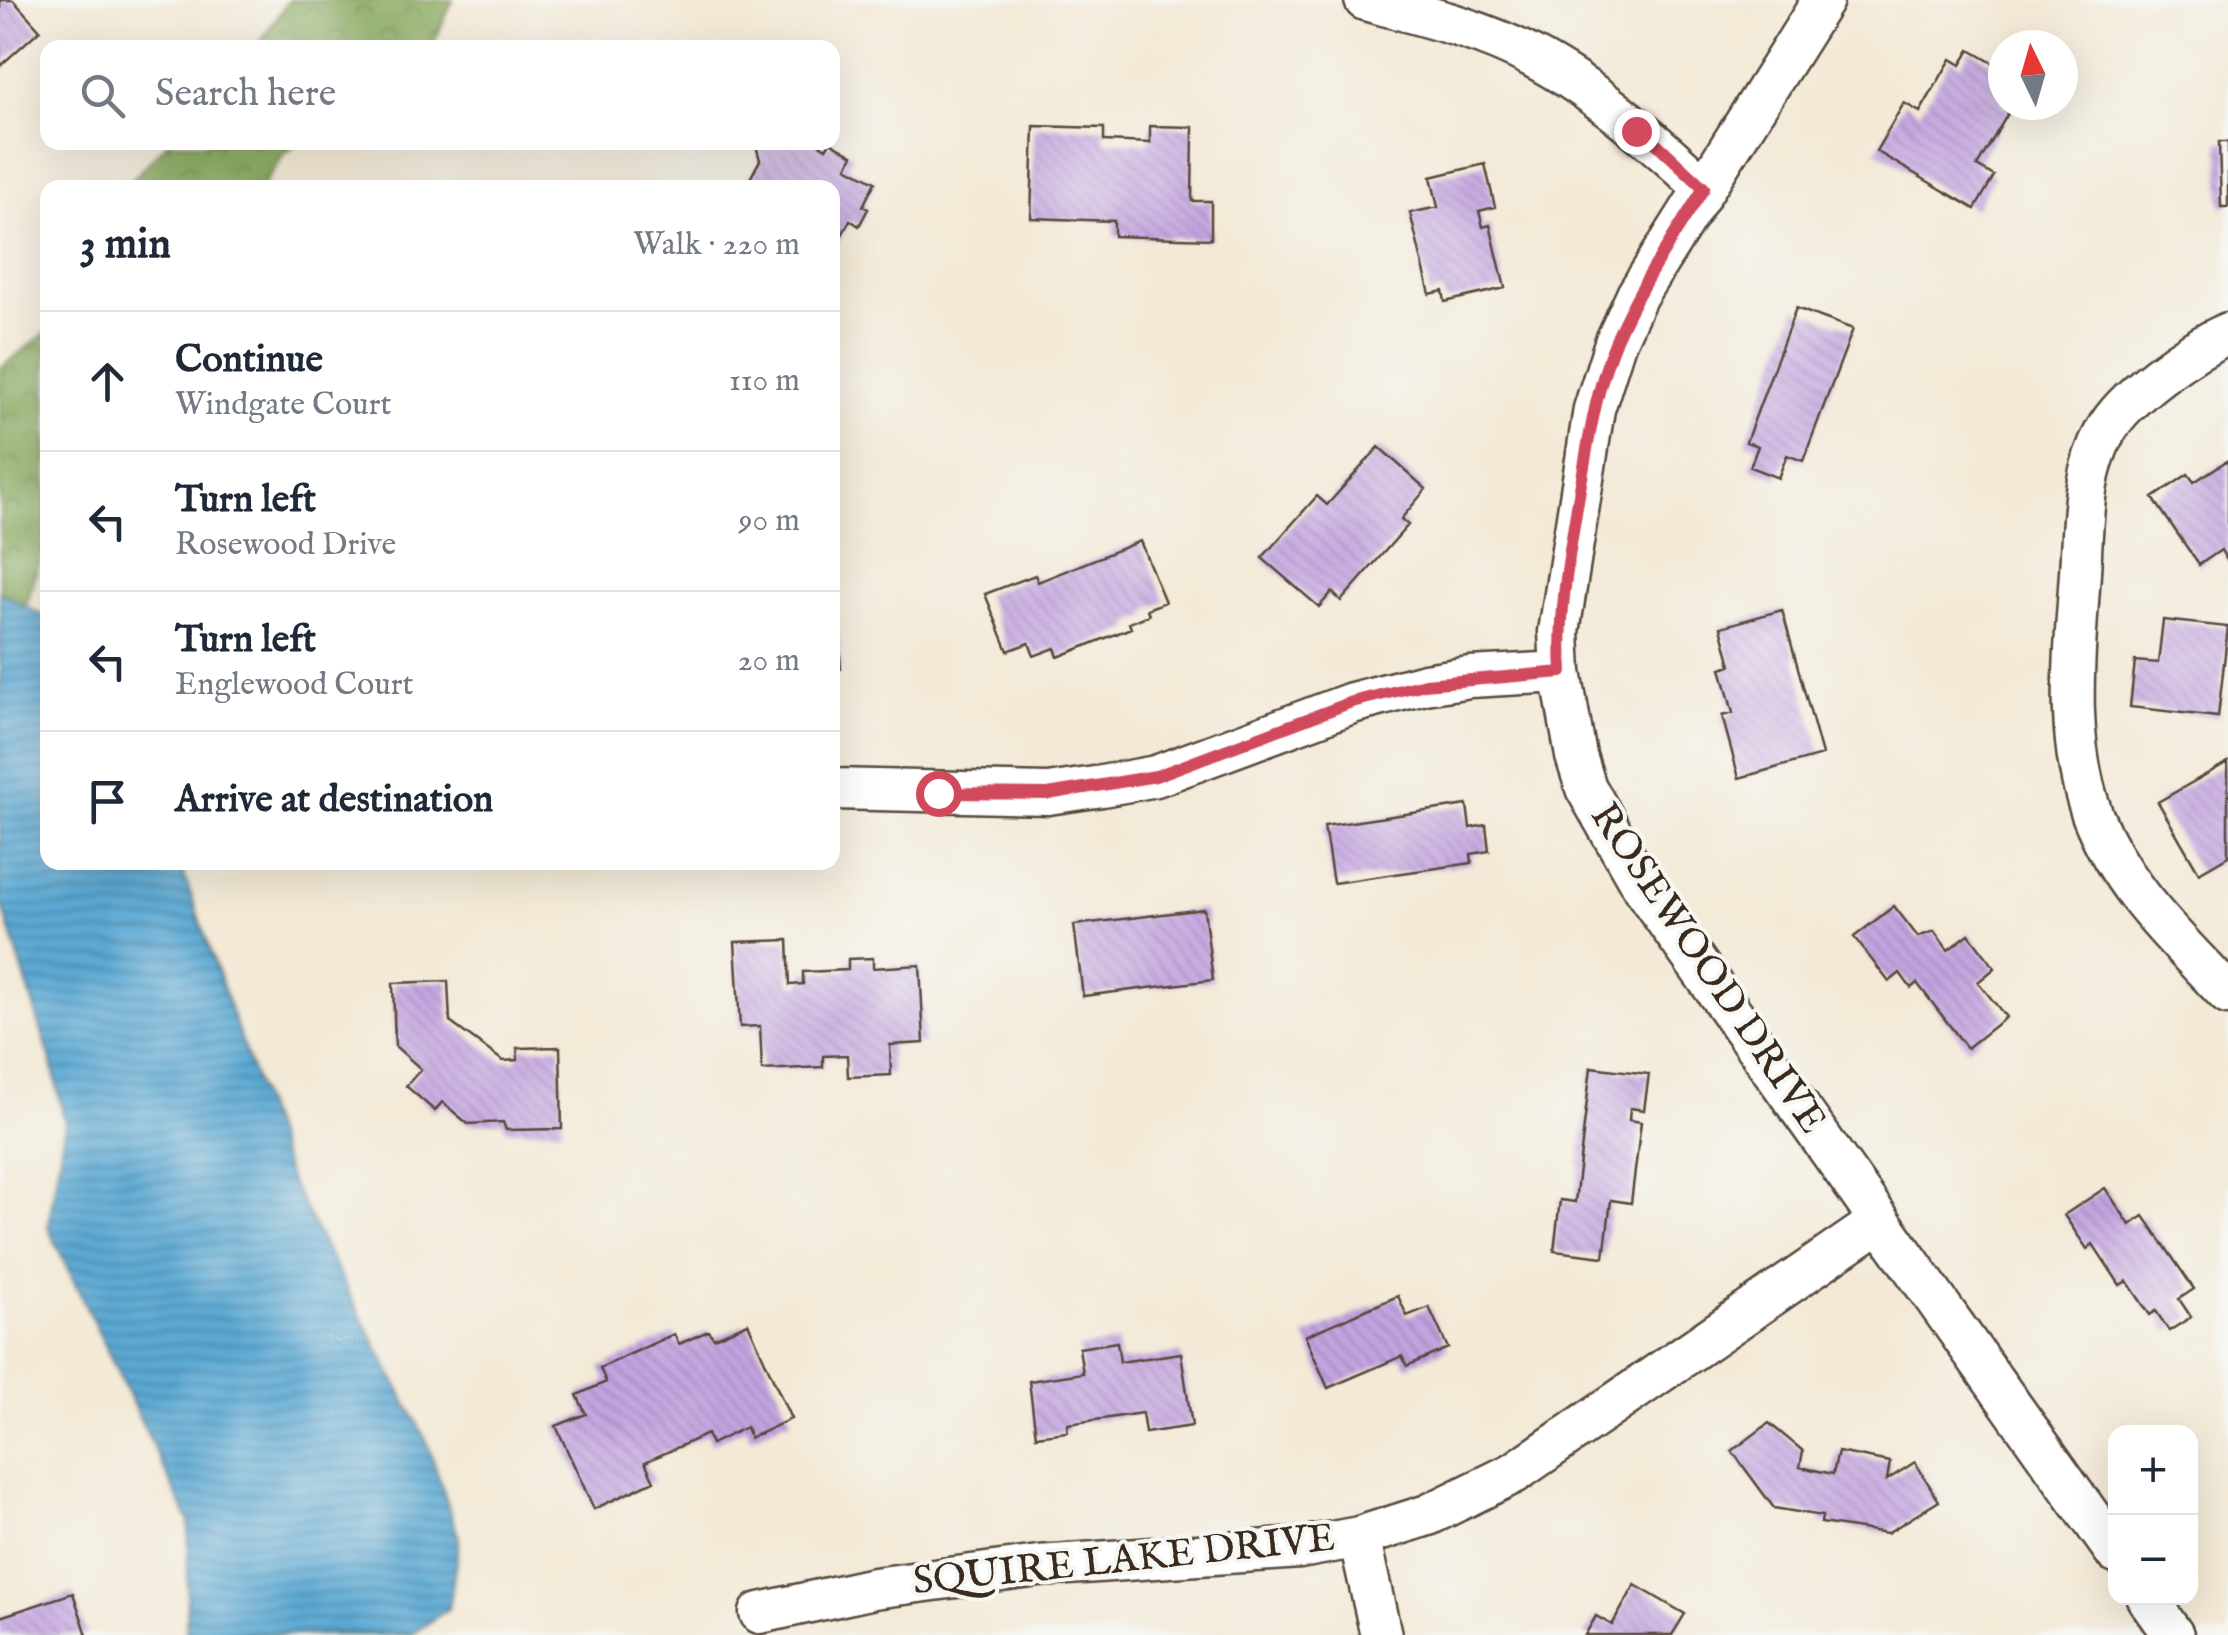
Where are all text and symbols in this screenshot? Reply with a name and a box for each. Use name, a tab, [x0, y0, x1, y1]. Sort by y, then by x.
north arrow	[1988, 30, 2078, 120]
search box	[40, 40, 840, 150]
icon: search	[75, 68, 130, 123]
text: Search here	[155, 71, 336, 119]
route end	[1614, 109, 1660, 155]
text: 3 min	[80, 219, 171, 272]
text: Walk · 220 m	[633, 225, 800, 266]
text: Continue	[175, 337, 323, 385]
icon: ahead	[80, 354, 135, 409]
text: 110 m	[729, 361, 800, 402]
text: Windgate Court	[175, 385, 391, 426]
text: Turn left	[175, 477, 316, 525]
icon: left	[80, 494, 135, 549]
text: 90 m	[739, 501, 800, 542]
text: Rosewood Drive	[175, 525, 396, 566]
text: Turn left	[175, 617, 316, 665]
icon: left	[80, 634, 135, 689]
text: 20 m	[738, 641, 800, 682]
text: Englewood Court	[175, 665, 414, 706]
route start	[916, 771, 962, 817]
icon: arrive	[80, 774, 135, 829]
text: Arrive at destination	[175, 777, 493, 825]
street label: ROSEWOOD DRIVE	[1577, 794, 1837, 1144]
map controls	[2108, 1425, 2198, 1605]
button: +	[2108, 1425, 2198, 1515]
street label: SQUIRE LAKE DRIVE	[910, 1513, 1338, 1609]
button: −	[2108, 1515, 2198, 1605]

